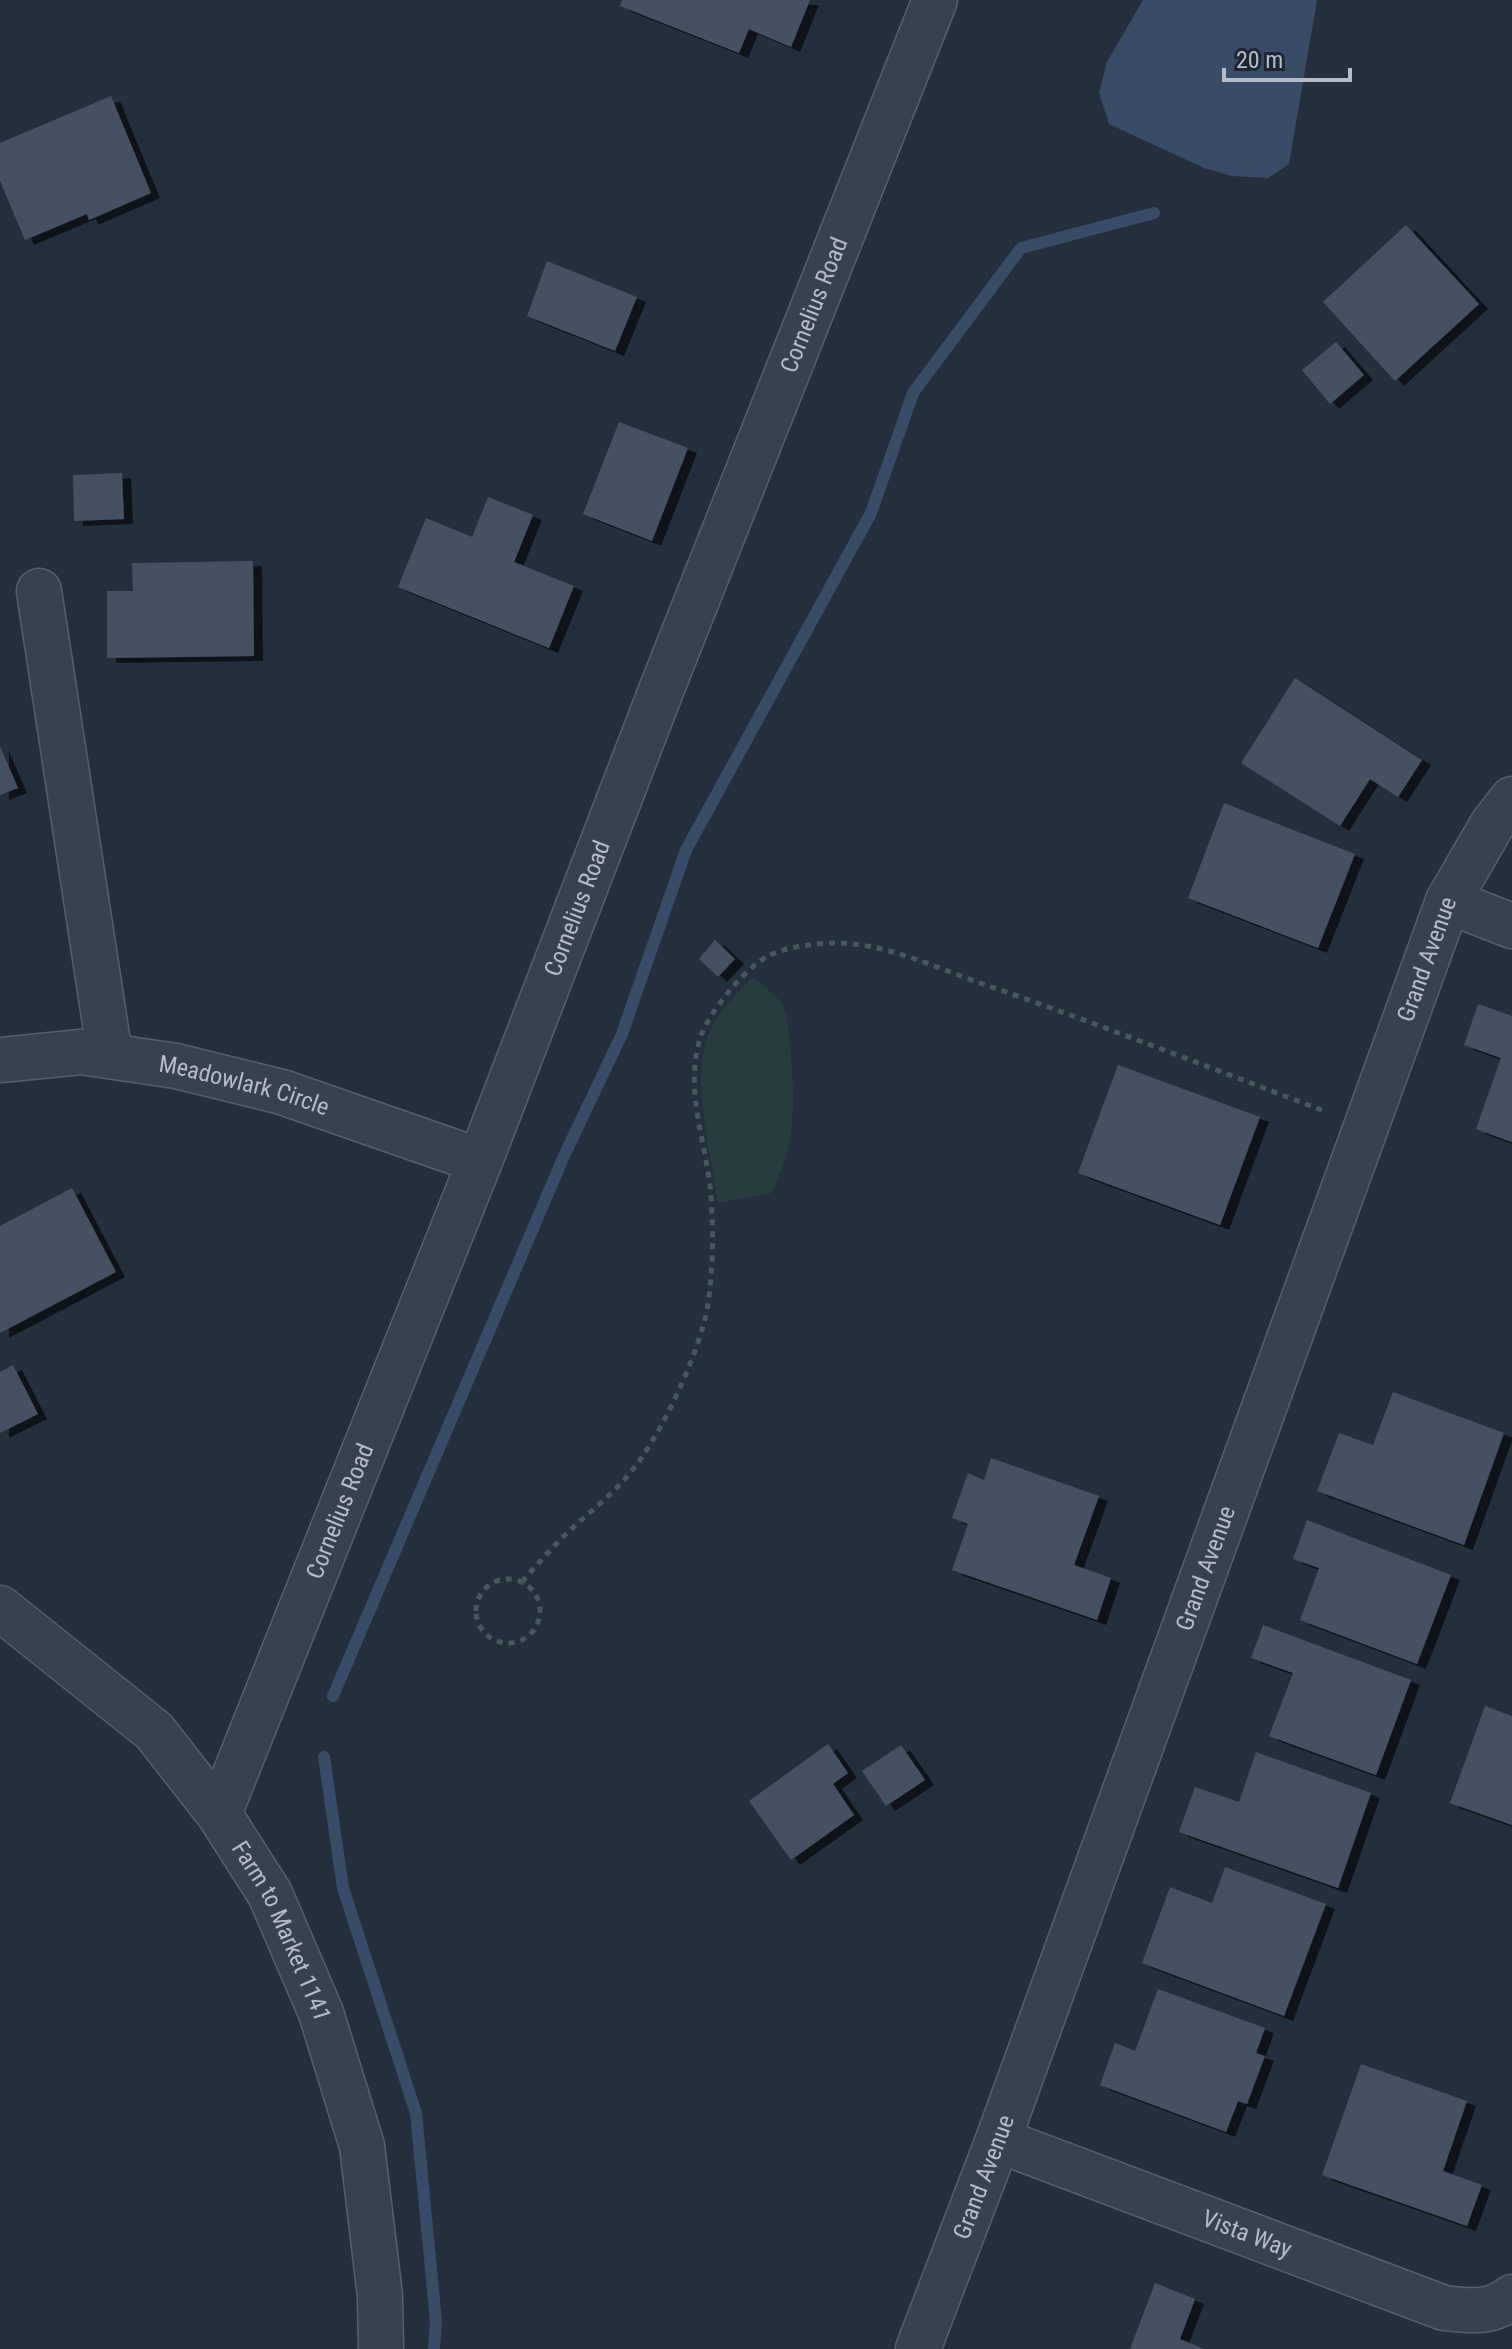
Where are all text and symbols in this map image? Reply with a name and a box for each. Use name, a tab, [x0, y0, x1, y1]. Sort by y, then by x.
scale bar	[1224, 32, 1350, 82]
text: 20 m	[1236, 46, 1283, 74]
street label: Cornelius Road	[775, 233, 853, 377]
street label: Cornelius Road	[538, 836, 616, 980]
street label: Grand Avenue	[1391, 893, 1462, 1025]
street label: Meadowlark Circle	[157, 1050, 333, 1121]
street label: Cornelius Road	[300, 1440, 380, 1583]
street label: Grand Avenue	[1170, 1502, 1241, 1635]
street label: Farm to Market 1141	[226, 1836, 337, 2024]
street label: Grand Avenue	[947, 2111, 1020, 2243]
street label: Vista Way	[1198, 2204, 1296, 2263]

